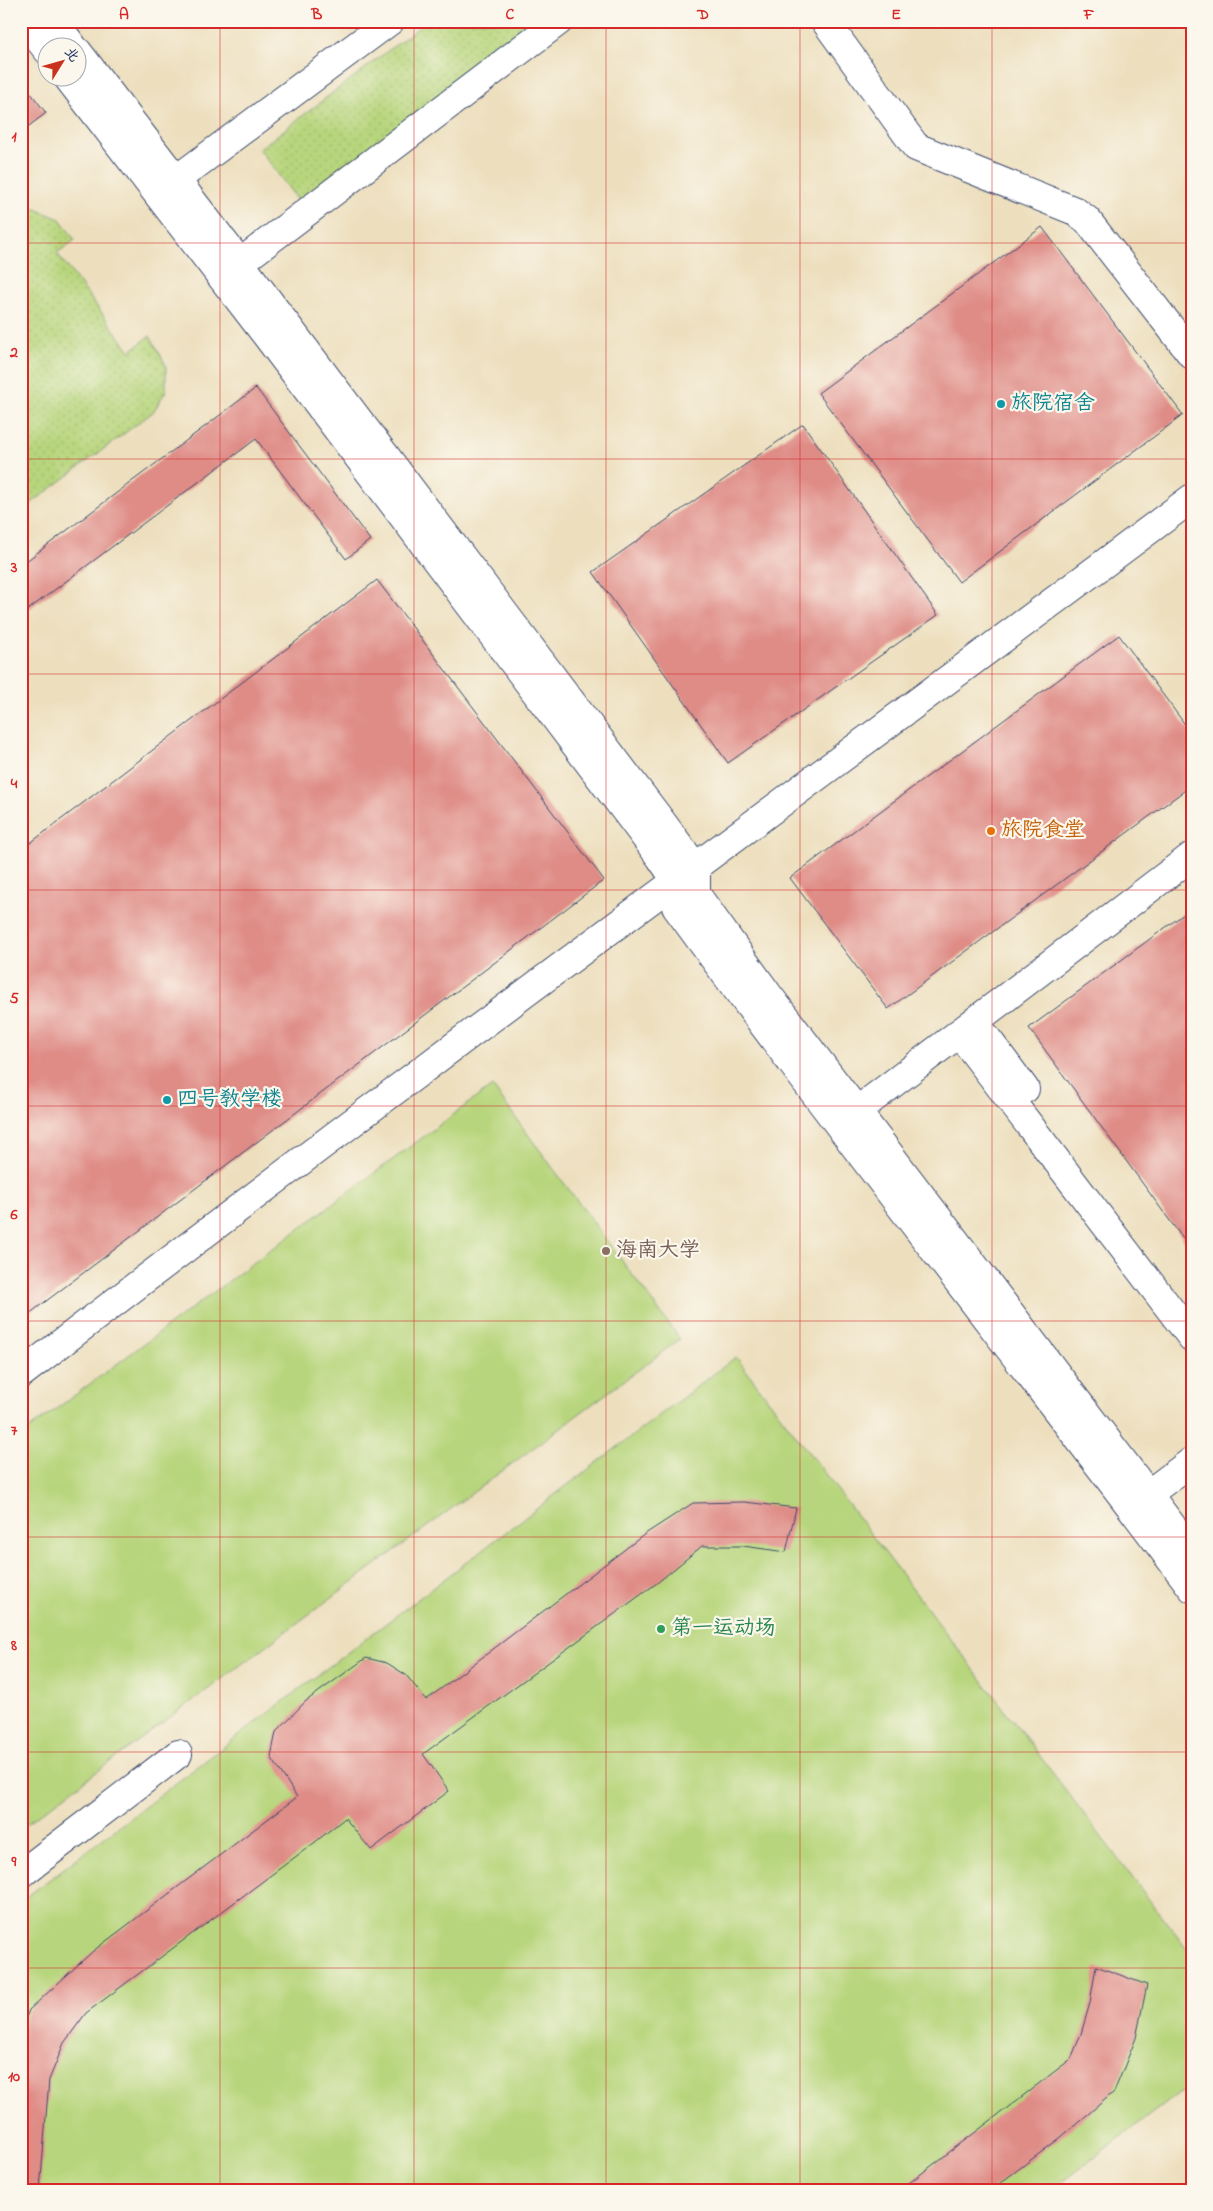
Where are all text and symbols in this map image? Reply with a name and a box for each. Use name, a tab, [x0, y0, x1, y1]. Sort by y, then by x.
text: A	[119, 3, 129, 27]
text: B	[311, 3, 323, 27]
text: C	[506, 3, 515, 27]
text: D	[696, 3, 709, 27]
text: E	[891, 3, 901, 27]
text: F	[1083, 3, 1095, 27]
north arrow	[38, 38, 88, 88]
text: 北	[59, 43, 84, 67]
text: 1	[11, 125, 17, 149]
text: 2	[9, 341, 18, 365]
place label: 旅院宿舍	[1011, 389, 1095, 419]
marker: 旅院宿舍	[995, 398, 1007, 410]
text: 3	[10, 556, 18, 580]
text: 4	[10, 772, 18, 796]
place label: 旅院食堂	[1001, 816, 1085, 846]
marker: 旅院食堂	[985, 825, 997, 837]
text: 5	[9, 987, 19, 1011]
place label: 四号教学楼	[177, 1085, 282, 1115]
marker: 四号教学楼	[161, 1094, 173, 1106]
text: 6	[9, 1203, 18, 1227]
place label: 海南大学	[616, 1236, 700, 1266]
marker: 海南大学	[600, 1245, 612, 1257]
text: 7	[11, 1419, 18, 1443]
place label: 第一运动场	[671, 1614, 776, 1644]
marker: 第一运动场	[655, 1623, 667, 1635]
text: 8	[10, 1634, 17, 1658]
text: 9	[11, 1850, 17, 1874]
text: 10	[8, 2065, 20, 2089]

